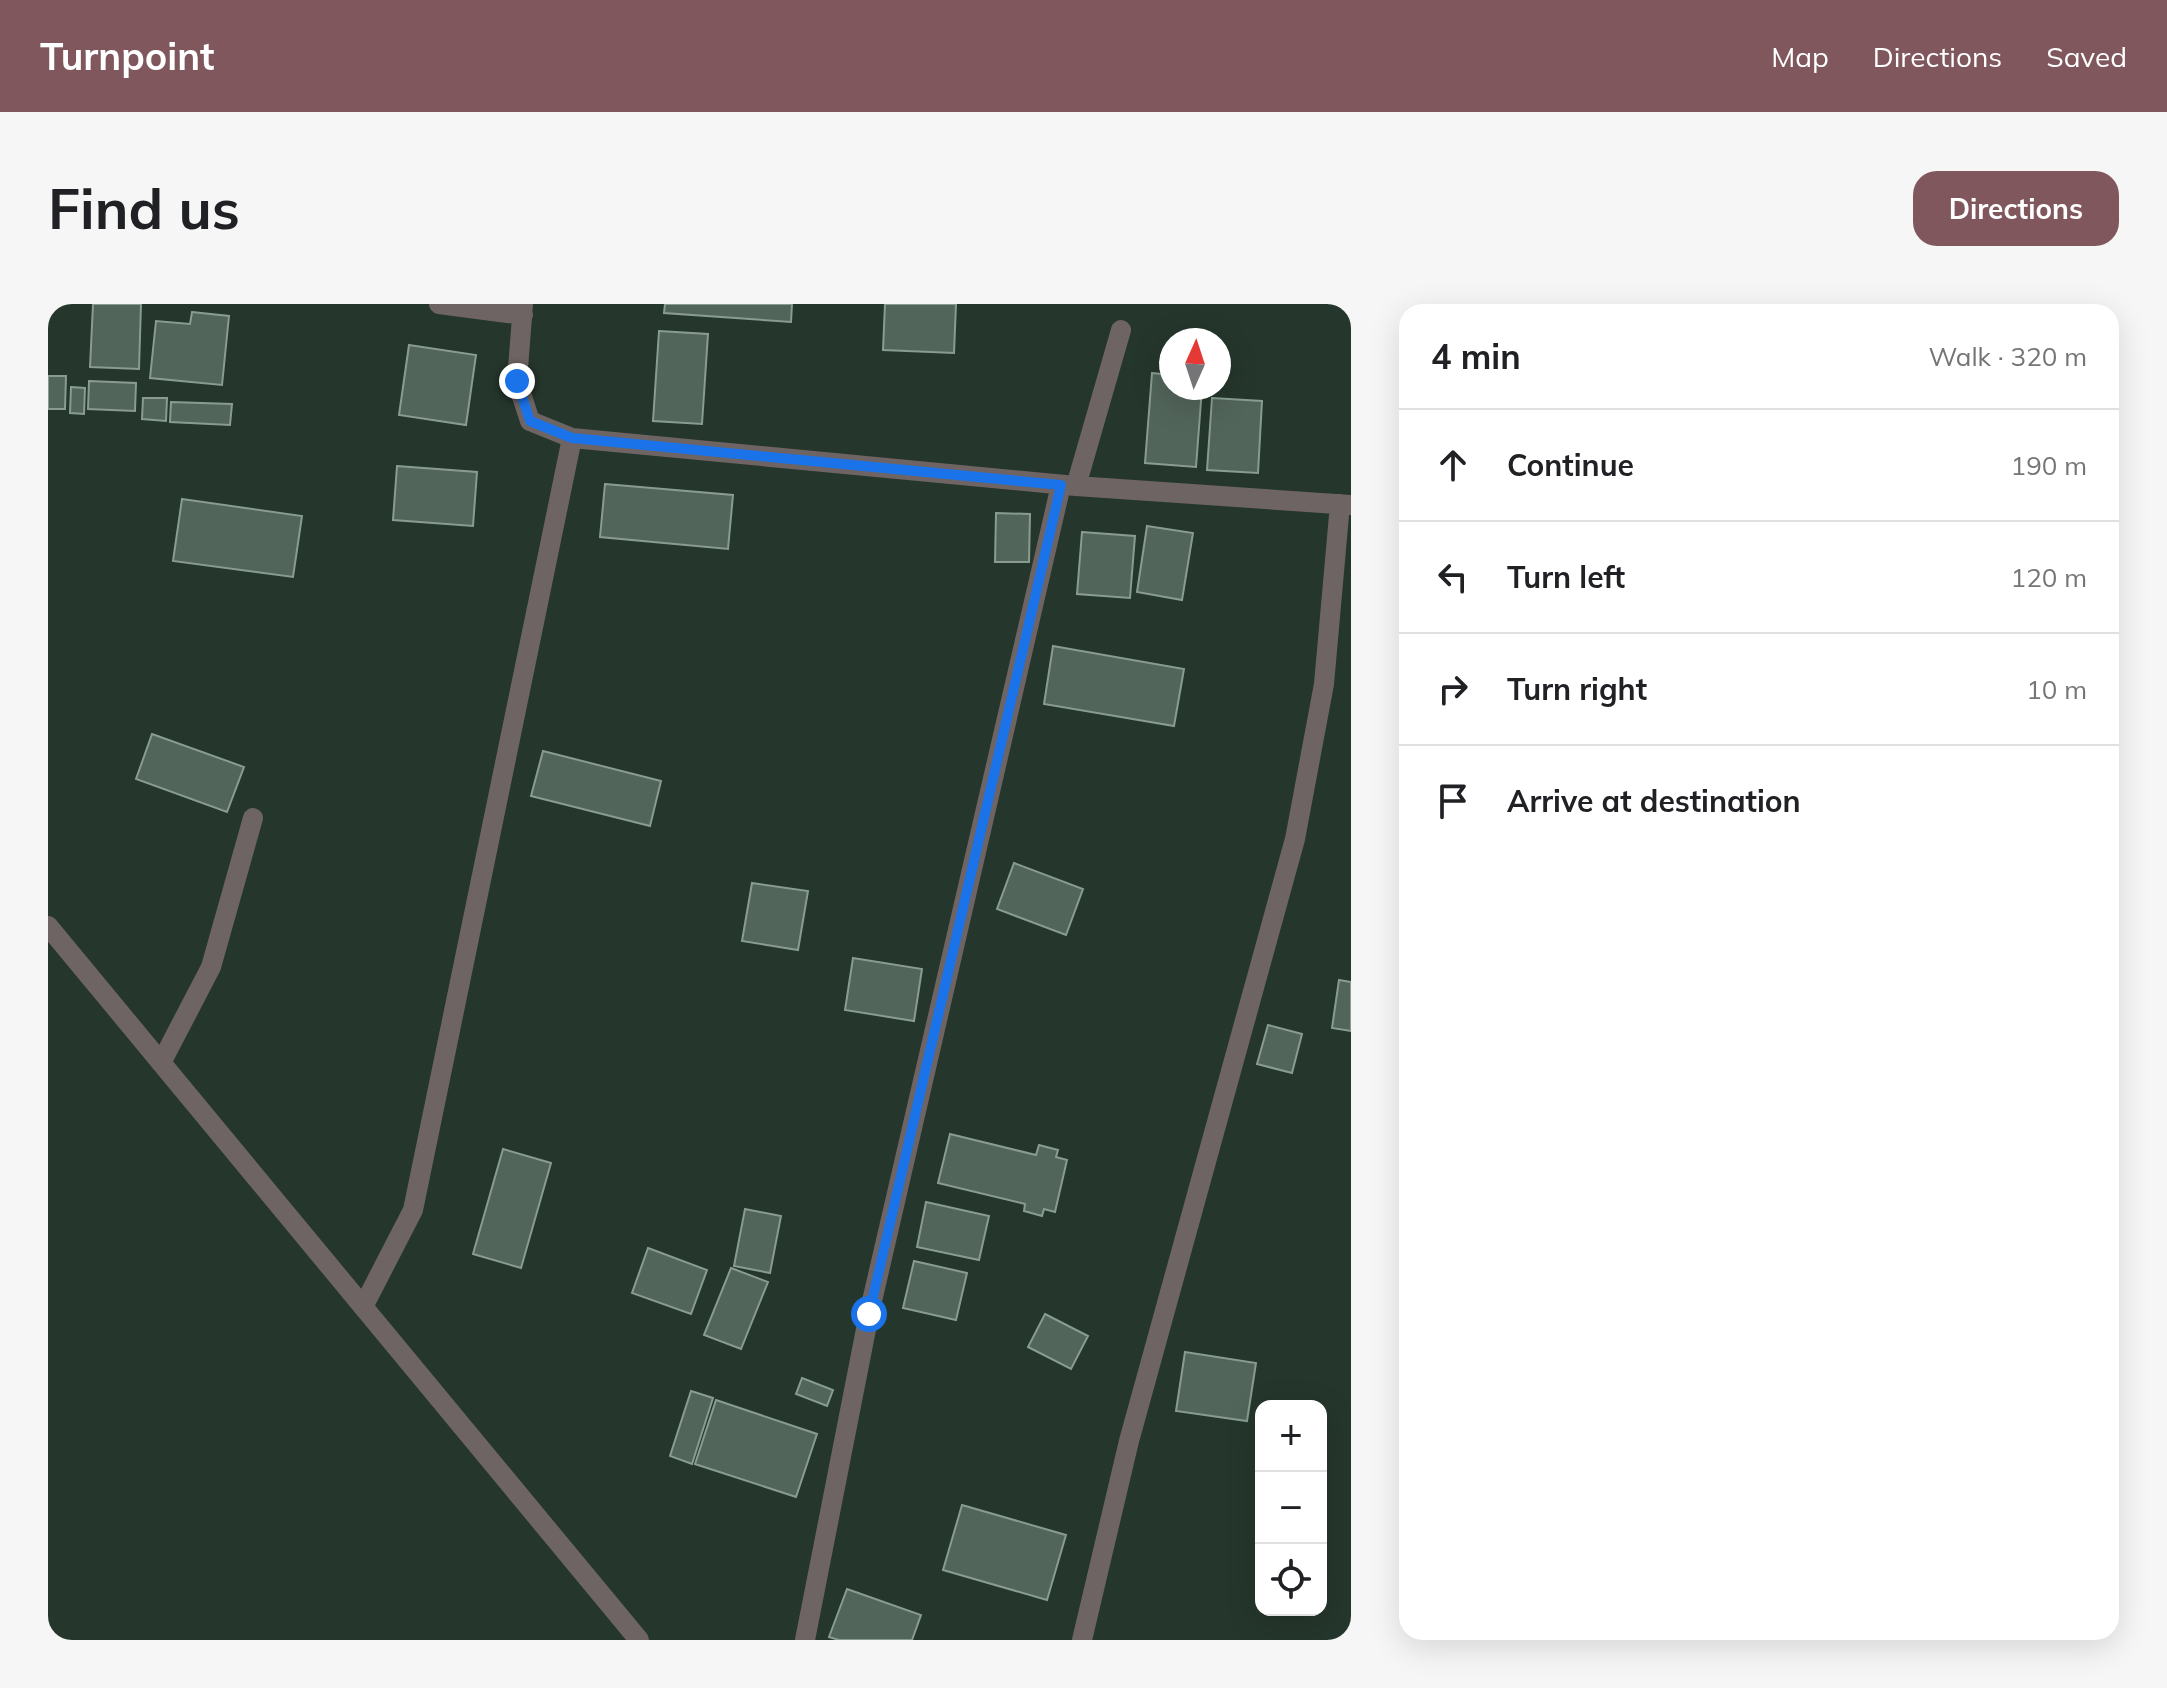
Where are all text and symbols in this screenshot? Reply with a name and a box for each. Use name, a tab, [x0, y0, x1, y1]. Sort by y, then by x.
text: Turnpoint	[40, 32, 214, 80]
text: Map	[1771, 39, 1829, 74]
text: Directions	[1873, 39, 2002, 74]
text: Saved	[2046, 39, 2127, 74]
button: Directions	[1913, 171, 2119, 246]
text: Find us	[48, 173, 240, 243]
north arrow	[1159, 328, 1231, 400]
text: 4 min	[1431, 335, 1521, 378]
text: Walk · 320 m	[1928, 340, 2087, 373]
route end	[499, 363, 535, 399]
icon: ahead	[1431, 443, 1475, 487]
text: Continue	[1507, 446, 1634, 484]
text: 190 m	[2011, 449, 2087, 482]
icon: left	[1431, 555, 1475, 599]
text: Turn left	[1507, 558, 1625, 596]
text: 120 m	[2011, 561, 2087, 594]
icon: right	[1431, 667, 1475, 711]
text: Turn right	[1507, 670, 1647, 708]
text: 10 m	[2026, 673, 2087, 706]
icon: arrive	[1431, 779, 1475, 823]
text: Arrive at destination	[1507, 782, 1801, 820]
route start	[851, 1296, 887, 1332]
map controls	[1255, 1400, 1327, 1616]
button: +	[1255, 1400, 1327, 1472]
button: −	[1255, 1472, 1327, 1544]
button: locate	[1255, 1544, 1327, 1616]

